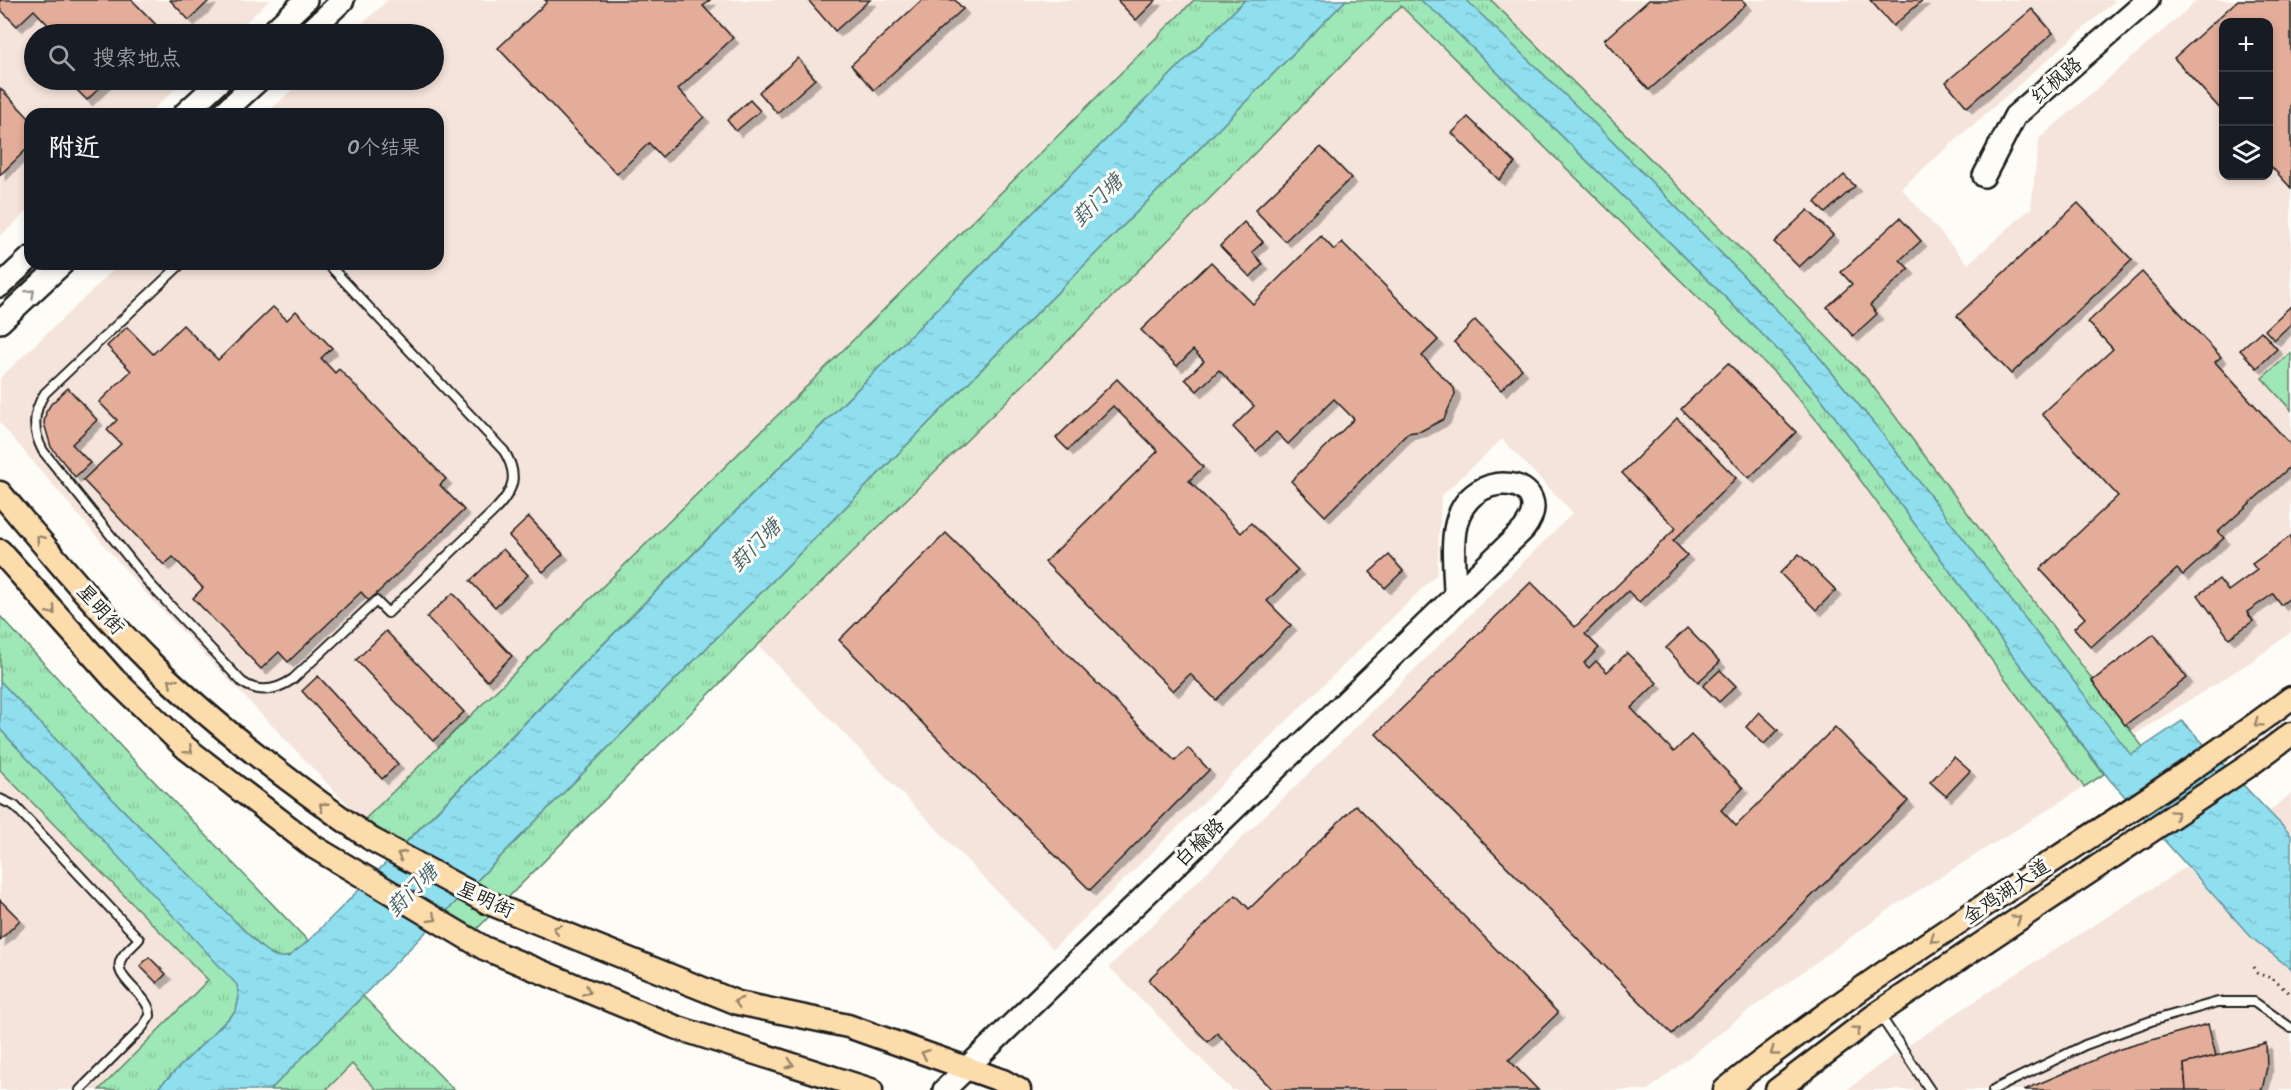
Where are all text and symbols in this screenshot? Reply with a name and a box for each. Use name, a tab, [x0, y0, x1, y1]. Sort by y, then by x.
map controls	[2219, 18, 2273, 180]
button: +	[2219, 18, 2273, 72]
search box	[24, 24, 444, 90]
text: 搜索地点	[93, 38, 181, 77]
icon: search	[45, 41, 78, 74]
street label: 红枫路	[2022, 47, 2091, 113]
button: −	[2219, 72, 2273, 126]
text: 附近	[48, 124, 100, 170]
button: layers	[2219, 126, 2273, 180]
text: 0个结果	[347, 130, 420, 165]
water label: 葑门塘	[1061, 163, 1134, 236]
one-way arrow	[24, 289, 35, 300]
water label: 葑门塘	[719, 508, 792, 581]
one-way arrow	[36, 536, 47, 546]
street label: 星明街	[68, 575, 134, 643]
one-way arrow	[45, 604, 56, 615]
one-way arrow	[168, 678, 179, 689]
one-way arrow	[2253, 716, 2264, 727]
one-way arrow	[182, 742, 193, 753]
one-way arrow	[319, 802, 330, 813]
street label: 白榆路	[1166, 808, 1234, 876]
one-way arrow	[2168, 810, 2179, 821]
street label: 金鸡湖大道	[1955, 849, 2058, 934]
one-way arrow	[397, 851, 407, 862]
water label: 葑门塘	[376, 853, 449, 926]
street label: 星明街	[451, 871, 520, 928]
one-way arrow	[427, 910, 437, 922]
one-way arrow	[2011, 915, 2022, 926]
one-way arrow	[552, 924, 563, 936]
one-way arrow	[1929, 932, 1940, 943]
one-way arrow	[581, 984, 592, 996]
one-way arrow	[733, 997, 744, 1009]
one-way arrow	[1850, 1026, 1861, 1037]
one-way arrow	[1770, 1045, 1781, 1056]
one-way arrow	[921, 1048, 931, 1061]
one-way arrow	[784, 1057, 795, 1069]

